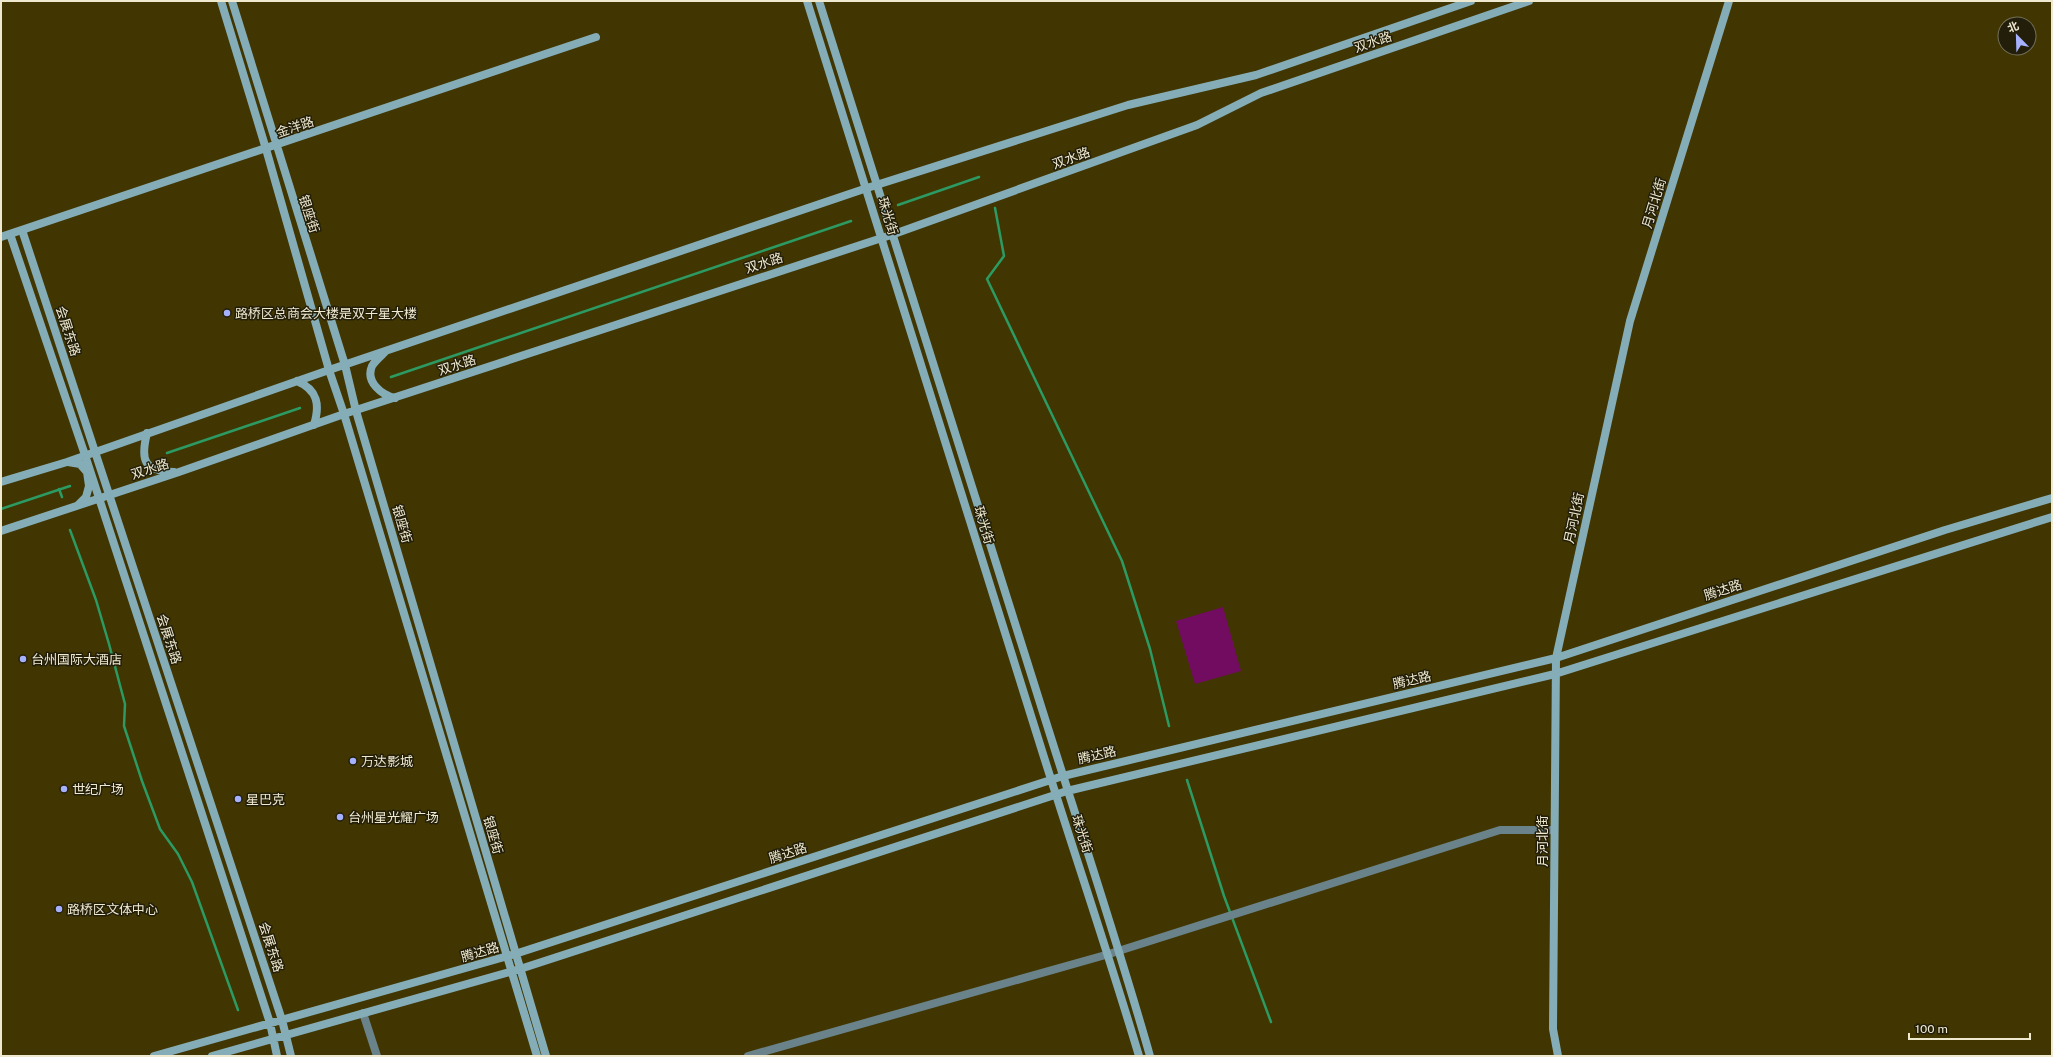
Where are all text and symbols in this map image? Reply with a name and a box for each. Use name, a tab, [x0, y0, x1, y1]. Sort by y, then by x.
north arrow	[1997, 16, 2037, 56]
text: 北	[2006, 19, 2020, 34]
street label: 双水路	[1352, 29, 1394, 55]
street label: 金洋路	[274, 114, 316, 140]
street label: 双水路	[1050, 144, 1092, 172]
street label: 月河北街	[1639, 176, 1669, 230]
street label: 银座街	[296, 193, 322, 235]
street label: 珠光街	[875, 195, 901, 237]
street label: 双水路	[743, 250, 785, 276]
street label: 会展东路	[53, 304, 83, 358]
place label: 路桥区总商会大楼是双子星大楼	[235, 306, 417, 321]
marker: 路桥区总商会大楼是双子星大楼	[222, 308, 232, 318]
street label: 双水路	[436, 352, 478, 378]
street label: 双水路	[129, 456, 171, 482]
street label: 月河北街	[1561, 491, 1587, 545]
street label: 银座街	[389, 503, 415, 545]
street label: 珠光街	[971, 504, 997, 546]
street label: 腾达路	[1702, 577, 1744, 603]
street label: 会展东路	[154, 612, 184, 666]
place label: 台州国际大酒店	[31, 652, 122, 667]
marker: 台州国际大酒店	[18, 654, 28, 664]
street label: 腾达路	[1391, 668, 1433, 692]
street label: 腾达路	[1076, 743, 1118, 767]
place label: 万达影城	[361, 754, 413, 769]
marker: 万达影城	[348, 756, 358, 766]
place label: 世纪广场	[72, 782, 124, 797]
marker: 世纪广场	[59, 784, 69, 794]
place label: 星巴克	[246, 792, 285, 807]
marker: 星巴克	[233, 794, 243, 804]
place label: 台州星光耀广场	[348, 810, 439, 825]
marker: 台州星光耀广场	[335, 812, 345, 822]
street label: 珠光街	[1069, 813, 1095, 855]
street label: 银座街	[480, 814, 506, 856]
street label: 月河北街	[1535, 815, 1550, 867]
street label: 腾达路	[767, 840, 809, 866]
place label: 路桥区文体中心	[67, 902, 158, 917]
marker: 路桥区文体中心	[54, 904, 64, 914]
street label: 会展东路	[256, 920, 286, 974]
street label: 腾达路	[459, 939, 501, 965]
scale bar	[1909, 1015, 2030, 1041]
text: 100 m	[1915, 1022, 1948, 1036]

